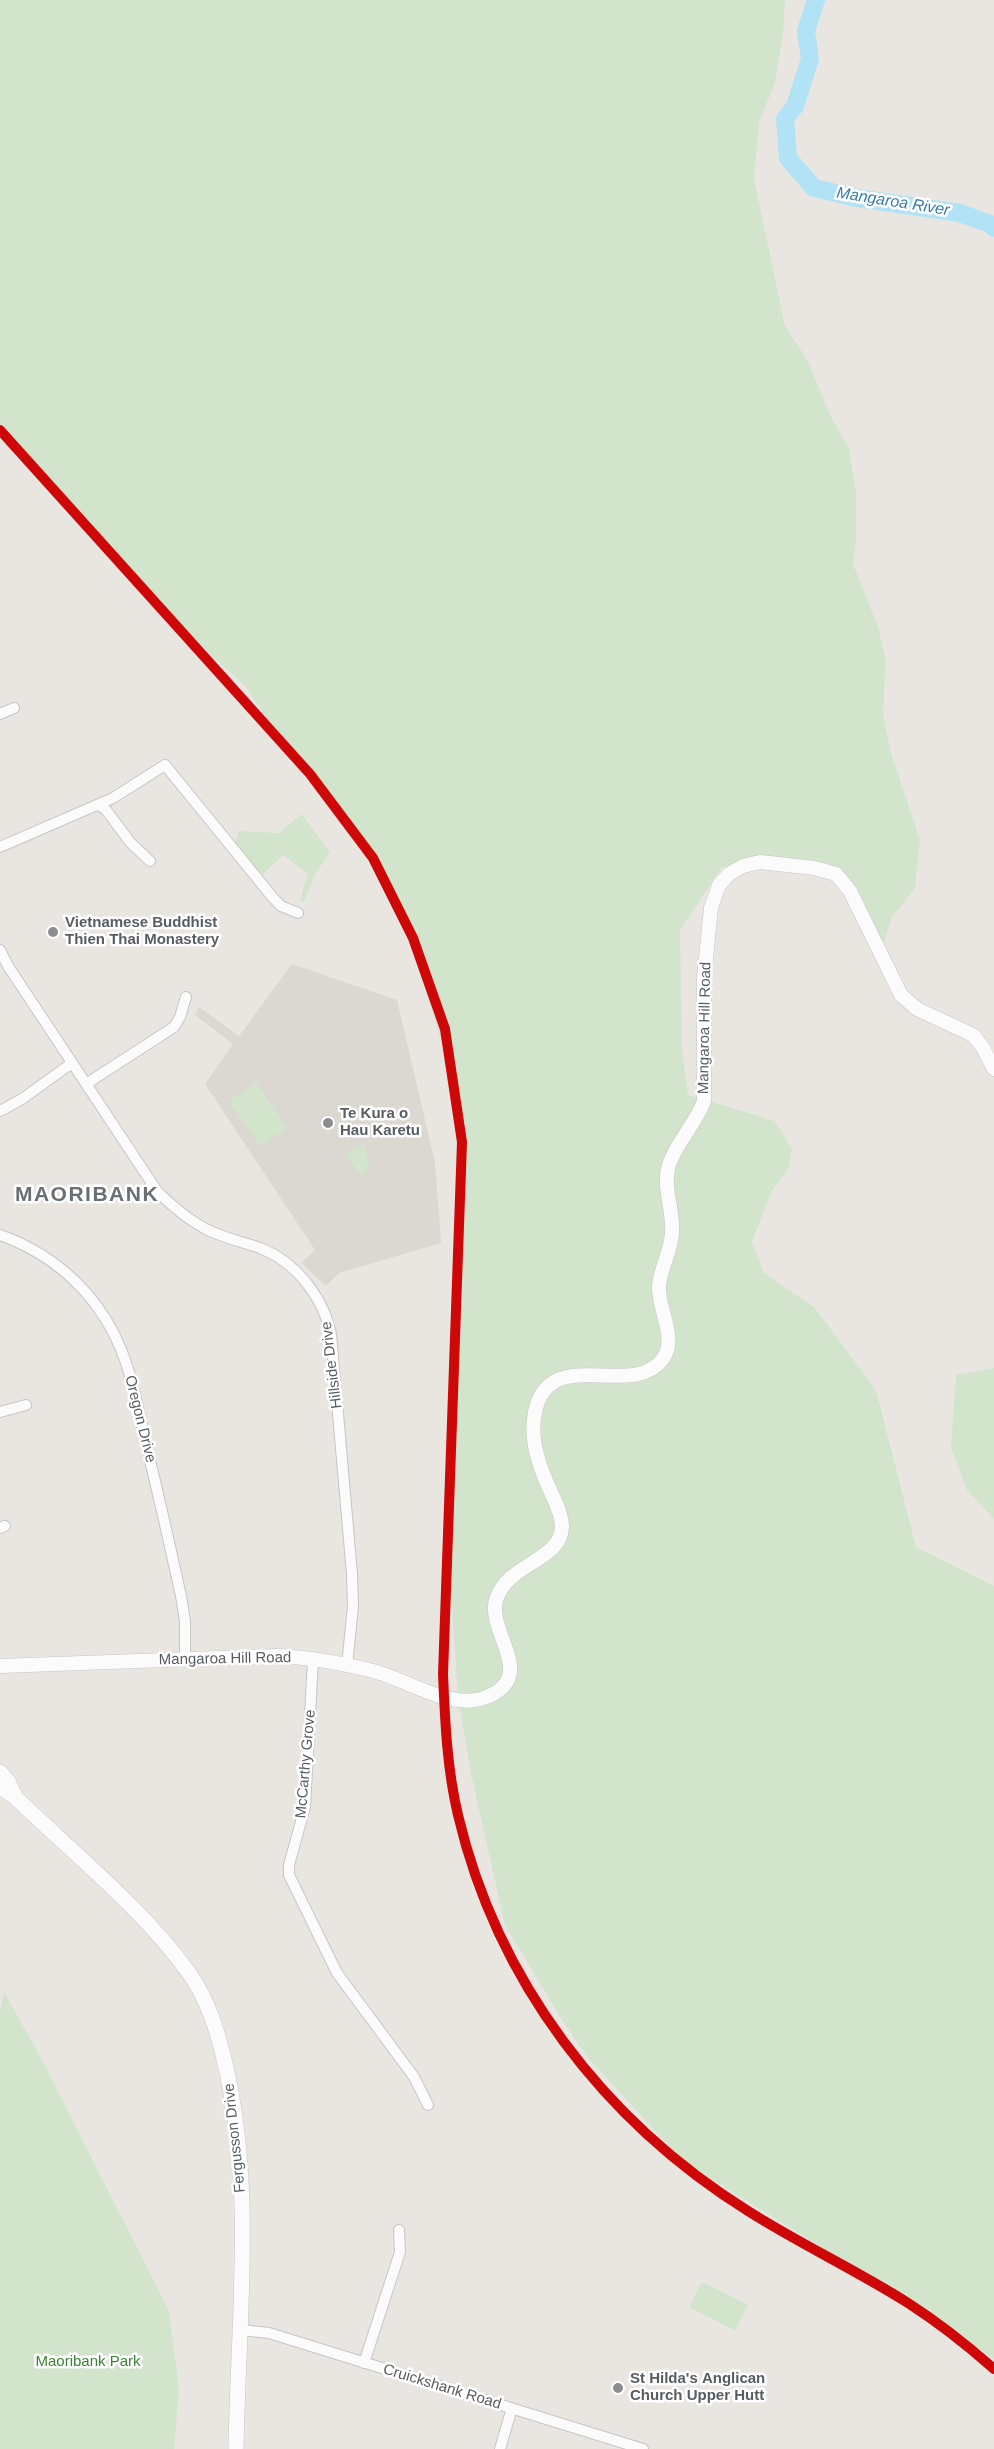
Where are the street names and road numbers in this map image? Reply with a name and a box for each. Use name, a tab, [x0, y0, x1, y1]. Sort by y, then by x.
street label: Mangaroa Hill Road	[695, 962, 715, 1094]
street label: Hillside Drive	[318, 1320, 346, 1410]
street label: Oregon Drive	[120, 1374, 160, 1464]
street label: Mangaroa Hill Road	[159, 1649, 291, 1669]
street label: McCarthy Grove	[292, 1709, 320, 1819]
street label: Fergusson Drive	[220, 2082, 250, 2194]
street label: Cruickshank Road	[381, 2360, 503, 2414]

